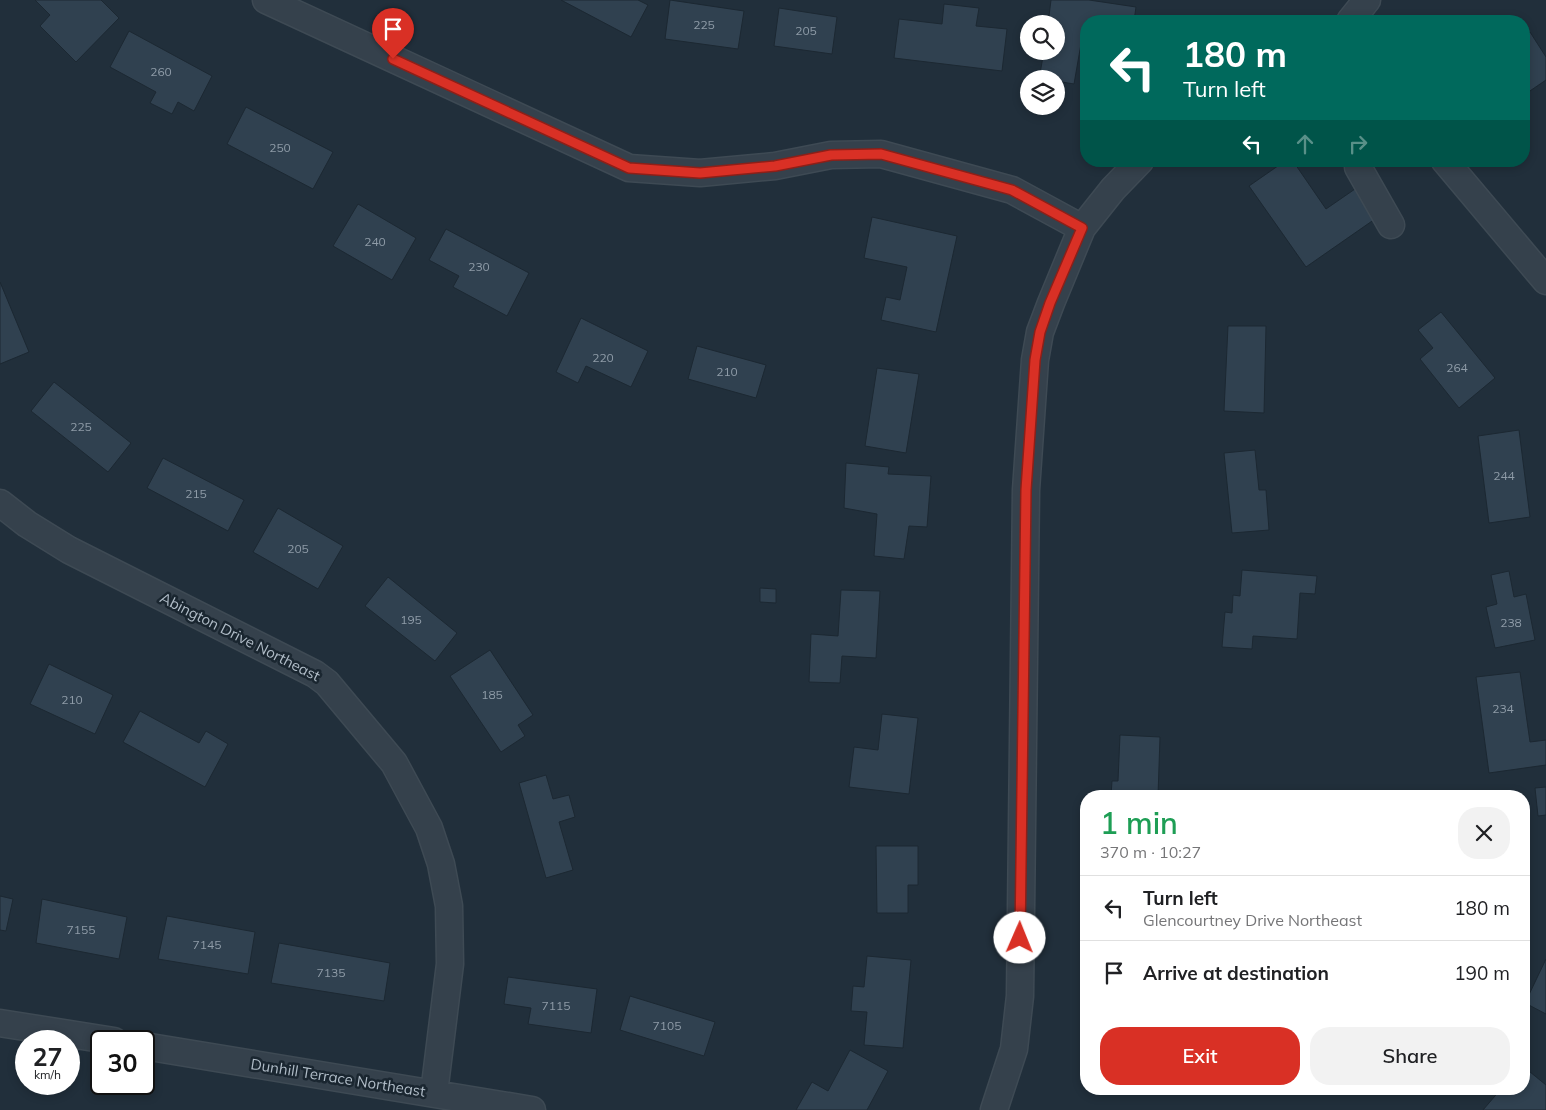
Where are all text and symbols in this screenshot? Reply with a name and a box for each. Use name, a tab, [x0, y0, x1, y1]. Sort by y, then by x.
pin	[372, 8, 414, 59]
icon: arrive	[379, 15, 407, 43]
map controls	[1020, 15, 1065, 115]
button: search	[1020, 15, 1065, 60]
house number: 225	[693, 17, 715, 32]
house number: 205	[795, 23, 817, 38]
text: 180 m	[1183, 32, 1287, 76]
icon: left	[1100, 35, 1165, 100]
house number: 260	[150, 64, 172, 79]
button: layers	[1020, 70, 1065, 115]
text: Turn left	[1183, 75, 1266, 103]
icon: left	[1238, 130, 1266, 158]
icon: ahead	[1291, 130, 1319, 158]
icon: right	[1344, 130, 1372, 158]
house number: 250	[269, 140, 291, 155]
house number: 240	[364, 234, 386, 249]
house number: 230	[468, 259, 490, 274]
house number: 220	[592, 350, 614, 365]
house number: 264	[1446, 360, 1468, 375]
house number: 210	[716, 364, 738, 379]
house number: 225	[70, 419, 92, 434]
house number: 244	[1493, 468, 1515, 483]
house number: 215	[185, 486, 207, 501]
house number: 205	[287, 541, 309, 556]
street label: Abington Drive Northeast	[157, 588, 324, 685]
house number: 195	[400, 612, 422, 627]
house number: 238	[1500, 615, 1522, 630]
house number: 185	[481, 687, 503, 702]
house number: 210	[61, 692, 83, 707]
house number: 234	[1492, 701, 1514, 716]
text: 1 min	[1100, 804, 1178, 842]
button: close	[1458, 807, 1510, 859]
text: 370 m · 10:27	[1100, 842, 1201, 862]
text: Turn left	[1143, 886, 1218, 910]
icon: left	[1100, 894, 1128, 922]
text: 180 m	[1454, 896, 1510, 920]
text: Glencourtney Drive Northeast	[1143, 910, 1362, 930]
position arrow	[993, 911, 1045, 963]
house number: 7155	[67, 922, 95, 937]
house number: 7145	[193, 937, 221, 952]
icon: arrive	[1100, 959, 1128, 987]
text: Arrive at destination	[1143, 961, 1329, 985]
text: 190 m	[1454, 961, 1510, 985]
house number: 7135	[317, 965, 345, 980]
house number: 7115	[542, 998, 570, 1013]
house number: 7105	[653, 1018, 681, 1033]
button: Exit	[1100, 1027, 1300, 1085]
button: Share	[1310, 1027, 1510, 1085]
speed limit sign: 30	[90, 1030, 155, 1095]
text: 27	[32, 1041, 63, 1072]
street label: Dunhill Terrace Northeast	[249, 1054, 427, 1101]
text: km/h	[34, 1067, 61, 1082]

